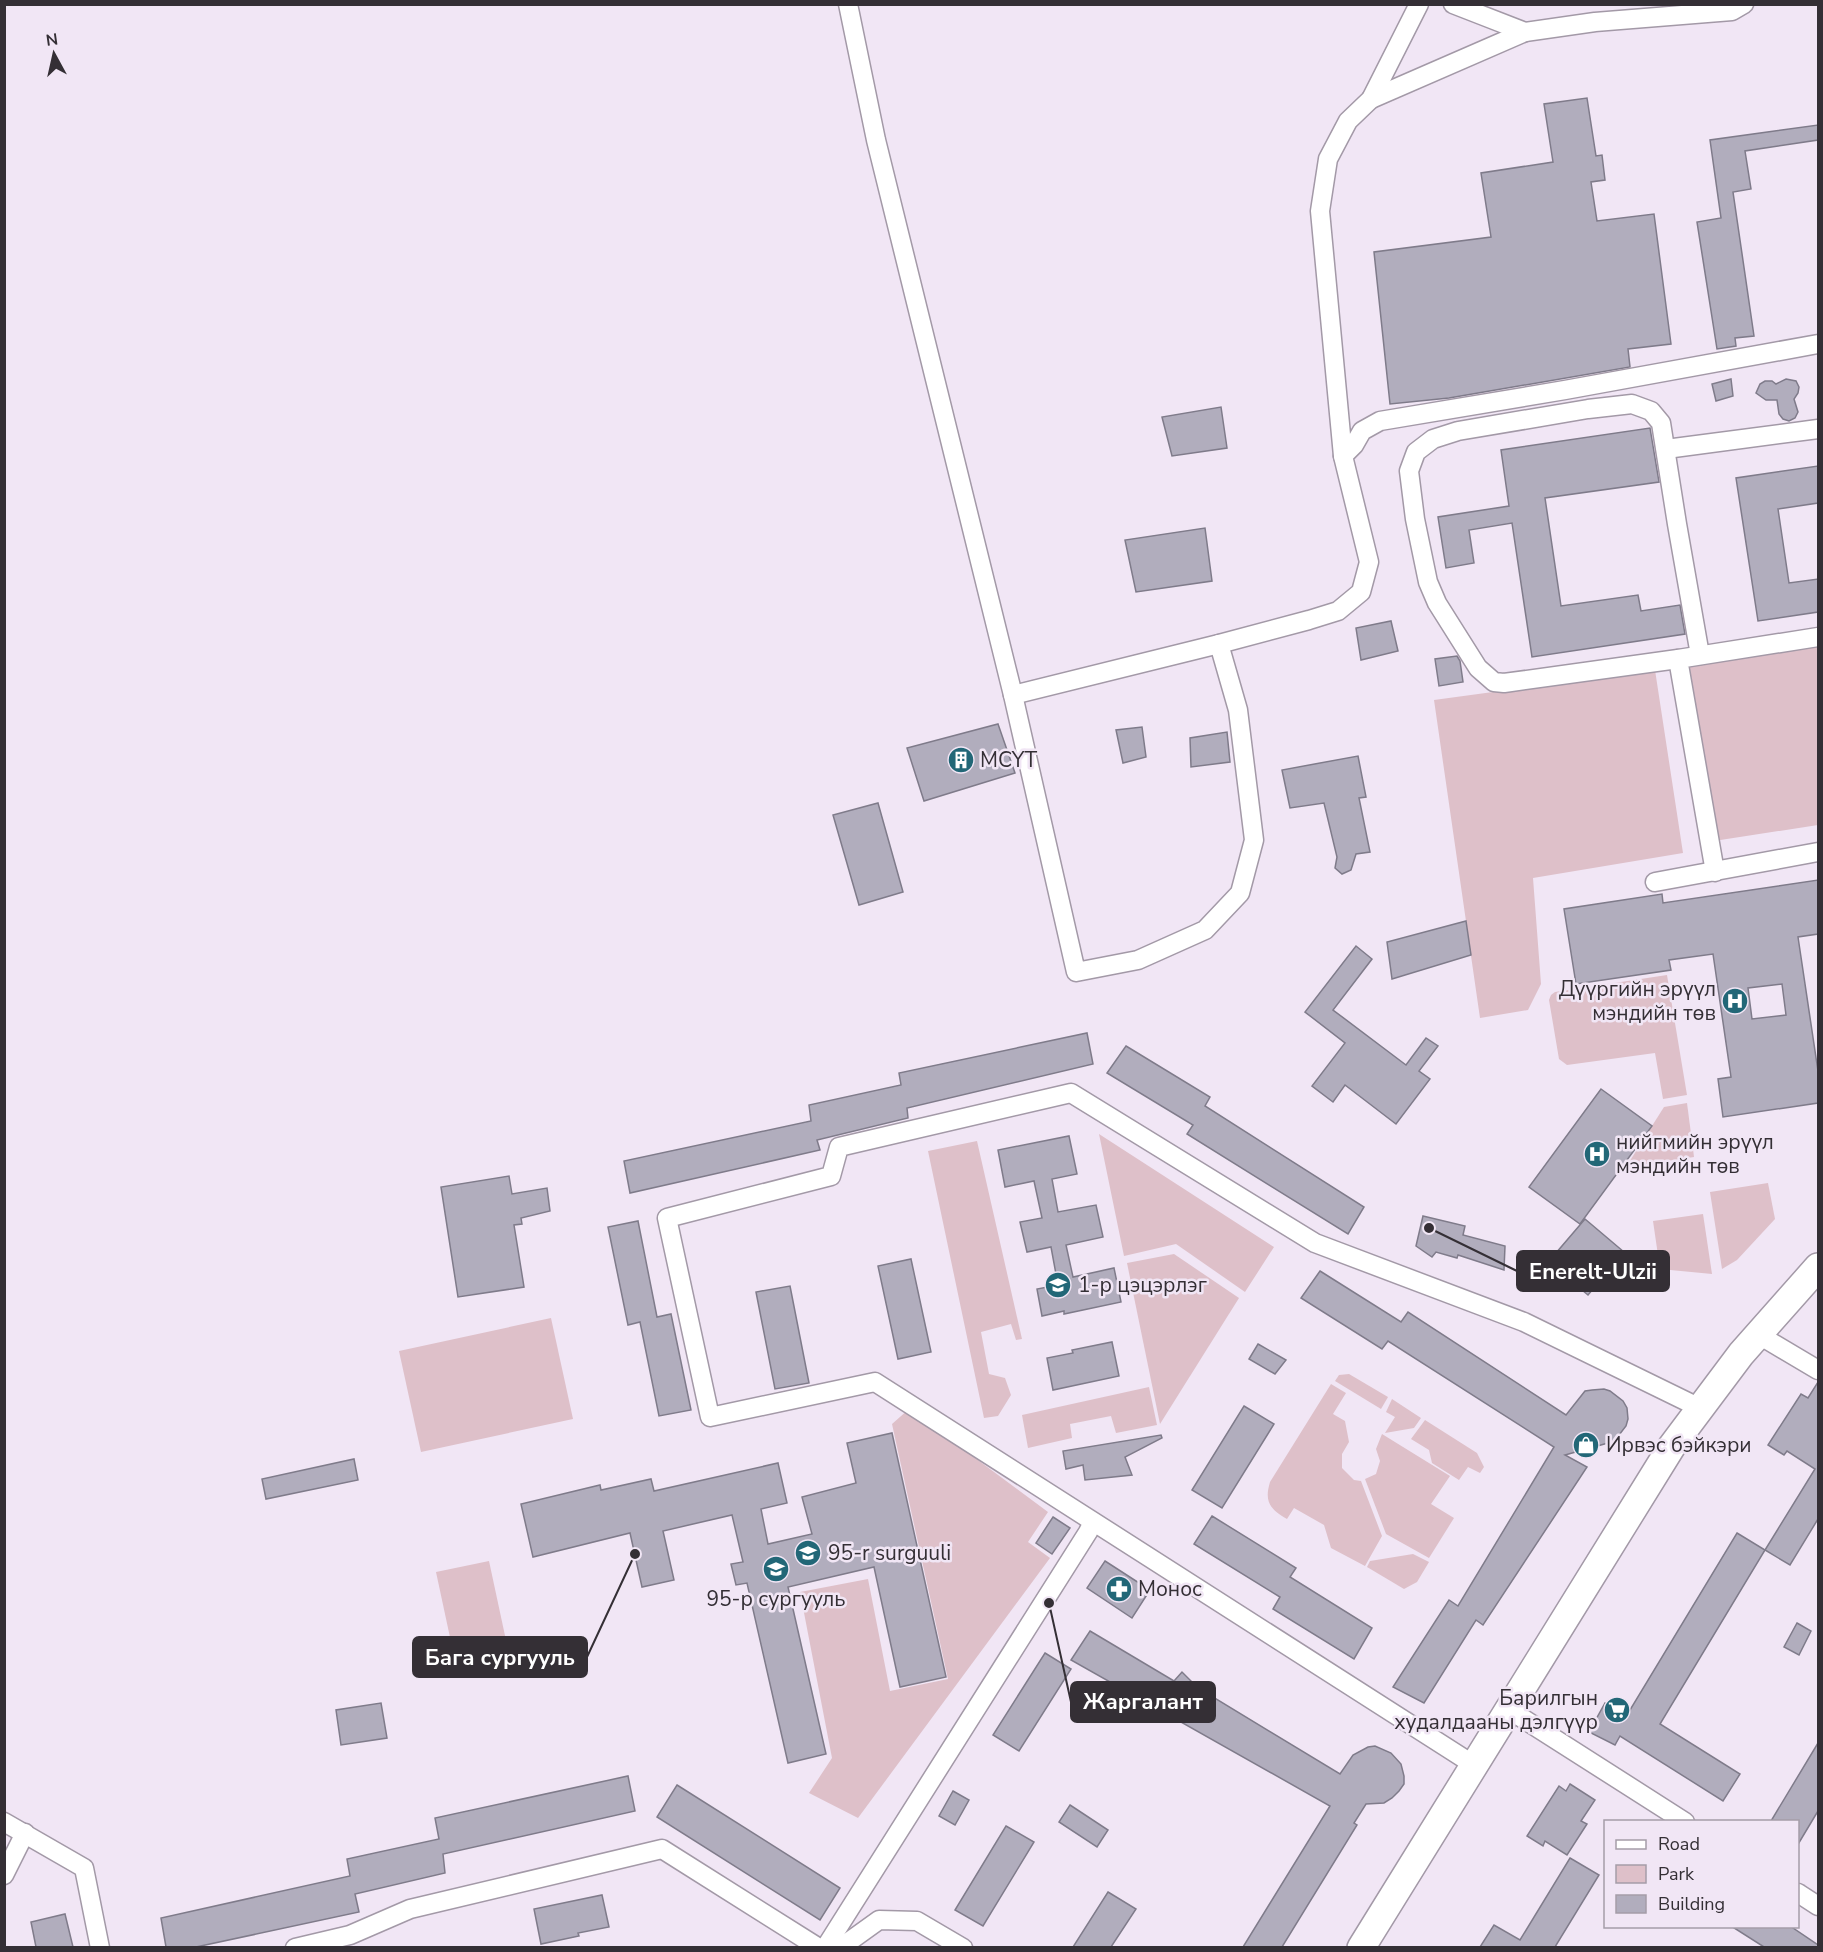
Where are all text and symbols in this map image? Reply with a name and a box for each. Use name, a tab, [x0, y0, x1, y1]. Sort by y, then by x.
north arrow	[24, 24, 84, 84]
text: N	[45, 28, 60, 52]
building icon: МСҮТ	[946, 745, 976, 775]
place label: МСҮТ	[980, 746, 1038, 774]
place label: Дүүргийн эрүүл мэндийн төв	[1559, 975, 1716, 1027]
hospital icon: Дүүргийн эрүүл мэндийн төв	[1720, 986, 1750, 1016]
place label: нийгмийн эрүүл мэндийн төв	[1616, 1128, 1774, 1180]
hospital icon: нийгмийн эрүүл мэндийн төв	[1582, 1139, 1612, 1169]
callout: Enerelt-Ulzii	[1517, 1251, 1669, 1291]
text: Enerelt-Ulzii	[1529, 1257, 1657, 1287]
school or university icon: 1-р цэцэрлэг	[1043, 1270, 1073, 1300]
place label: 1-р цэцэрлэг	[1078, 1271, 1207, 1299]
shop icon: Ирвэс бэйкэри	[1571, 1430, 1601, 1460]
place label: Ирвэс бэйкэри	[1606, 1431, 1752, 1459]
school or university icon: 95-r surguuli	[793, 1538, 823, 1568]
place label: 95-r surguuli	[828, 1539, 951, 1567]
school or university icon: 95-р сургууль	[761, 1554, 791, 1584]
pharmacy icon: Монос	[1104, 1574, 1134, 1604]
place label: Монос	[1138, 1575, 1202, 1603]
place label: 95-р сургууль	[706, 1585, 846, 1613]
callout: Бага сургууль	[413, 1637, 587, 1677]
text: Бага сургууль	[425, 1643, 575, 1673]
callout: Жаргалант	[1071, 1682, 1215, 1722]
place label: Барилгын худалдааны дэлгүүр	[1394, 1684, 1598, 1736]
text: Жаргалант	[1083, 1687, 1204, 1717]
supermarket icon: Барилгын худалдааны дэлгүүр	[1602, 1695, 1632, 1725]
legend	[1604, 1820, 1799, 1928]
text: Road	[1658, 1832, 1700, 1856]
text: Park	[1658, 1862, 1695, 1886]
text: Building	[1658, 1892, 1725, 1916]

